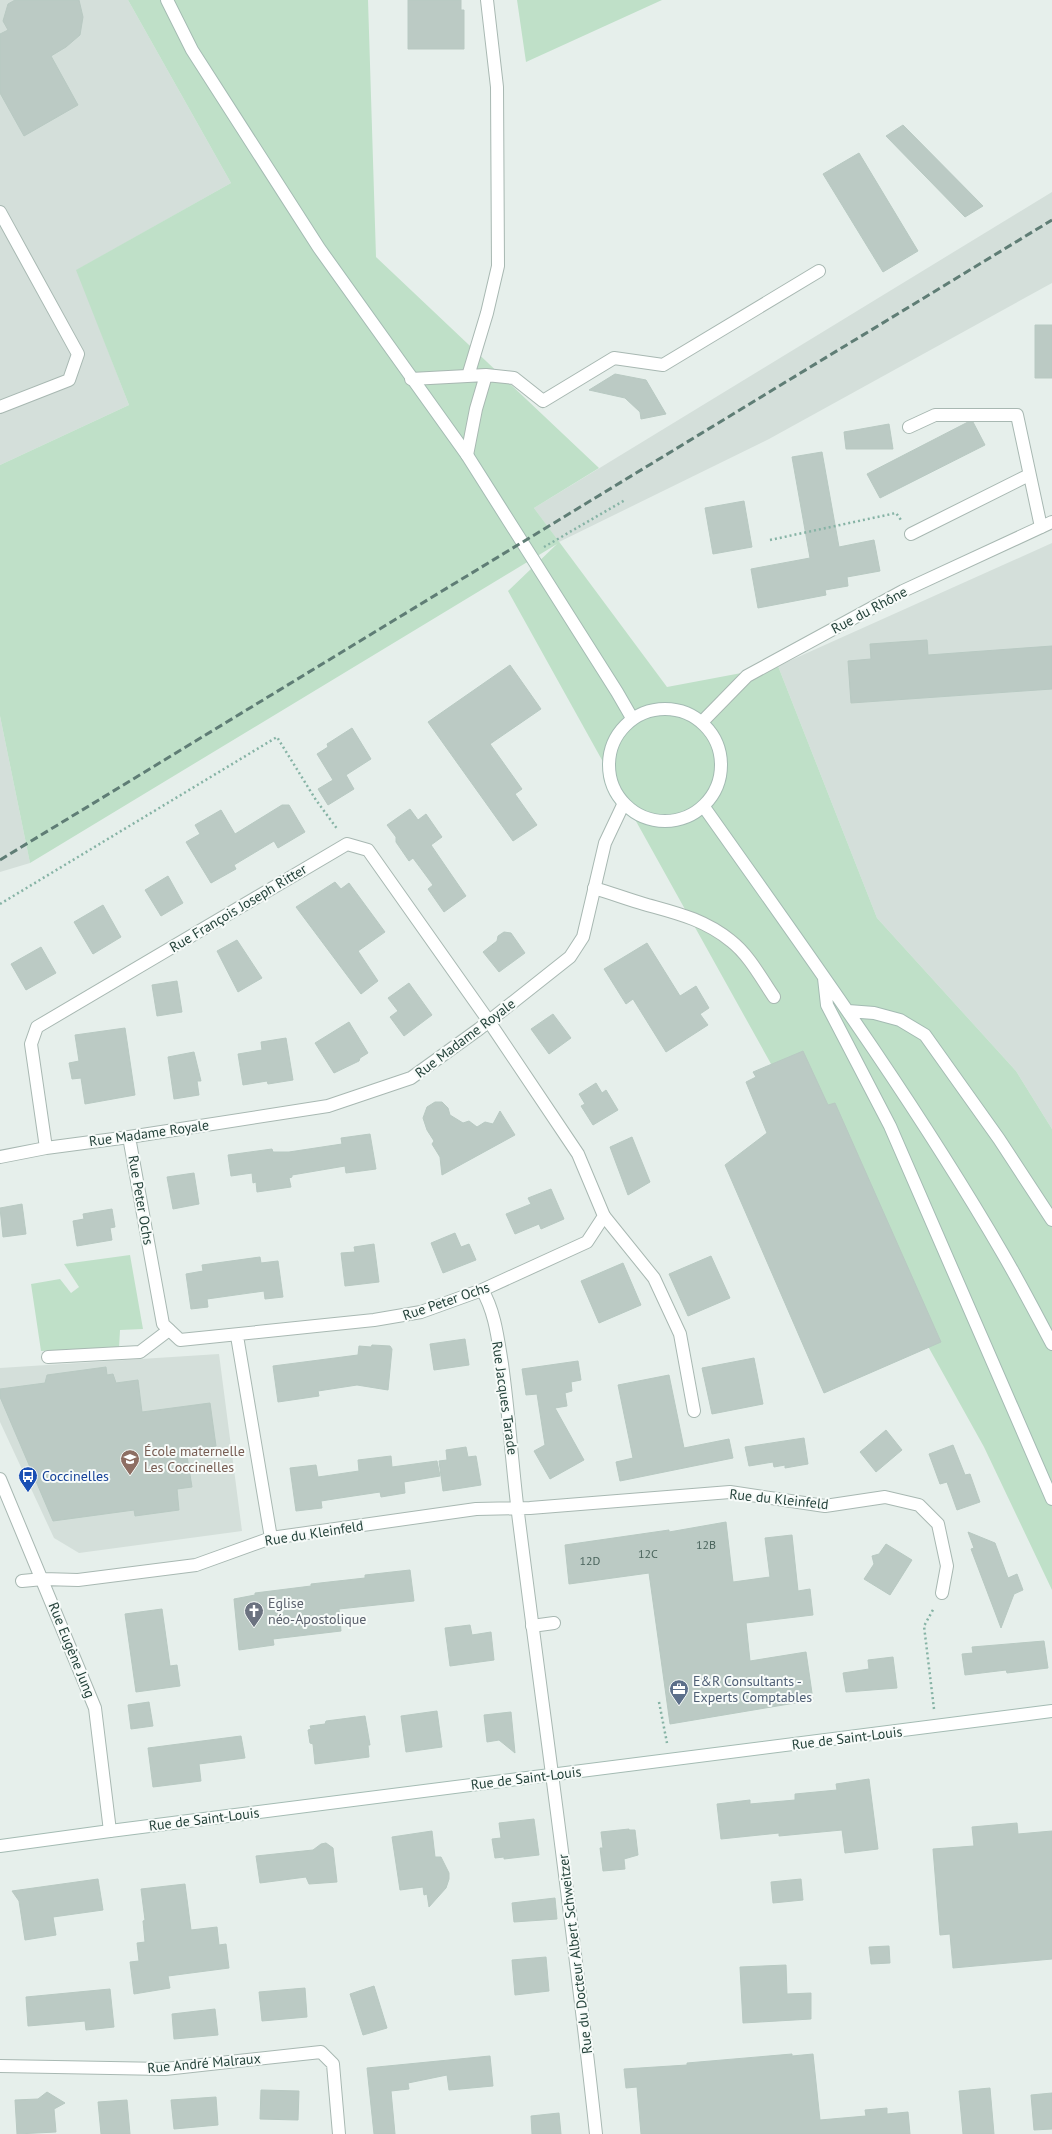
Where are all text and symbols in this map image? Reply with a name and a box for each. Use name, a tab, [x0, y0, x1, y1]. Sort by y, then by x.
street label: Rue du Rhône	[828, 582, 910, 638]
street label: Rue François Joseph Ritter	[166, 860, 310, 956]
street label: Rue Madame Royale	[411, 994, 519, 1082]
street label: Rue Madame Royale	[88, 1116, 210, 1150]
street label: Rue Peter Ochs	[124, 1154, 158, 1246]
street label: Rue Peter Ochs	[400, 1278, 492, 1324]
street label: Rue Jacques Tarade	[488, 1340, 522, 1456]
place label: École maternelle Les Coccinelles	[144, 1442, 245, 1476]
school or university icon: École maternelle Les Coccinelles	[119, 1448, 141, 1476]
bus stop icon: Coccinelles	[17, 1465, 39, 1493]
place label: Coccinelles	[42, 1467, 109, 1485]
street label: Rue du Kleinfeld	[729, 1485, 829, 1513]
street label: Rue du Kleinfeld	[263, 1516, 365, 1550]
house number: 12B	[696, 1537, 716, 1552]
house number: 12C	[638, 1546, 658, 1561]
house number: 12D	[580, 1553, 601, 1568]
place label: Eglise néo-Apostolique	[268, 1594, 366, 1628]
street label: Rue Eugène Jung	[45, 1600, 99, 1700]
church icon: Eglise néo-Apostolique	[243, 1600, 265, 1628]
place label: E&R Consultants - Experts Comptables	[693, 1672, 812, 1706]
office icon: E&R Consultants - Experts Comptables	[668, 1678, 690, 1706]
street label: Rue de Saint-Louis	[791, 1722, 903, 1754]
street label: Rue de Saint-Louis	[470, 1762, 582, 1794]
street label: Rue de Saint-Louis	[148, 1803, 260, 1835]
street label: Rue du Docteur Albert Schweitzer	[554, 1853, 596, 2055]
street label: Rue André Malraux	[147, 2049, 261, 2077]

